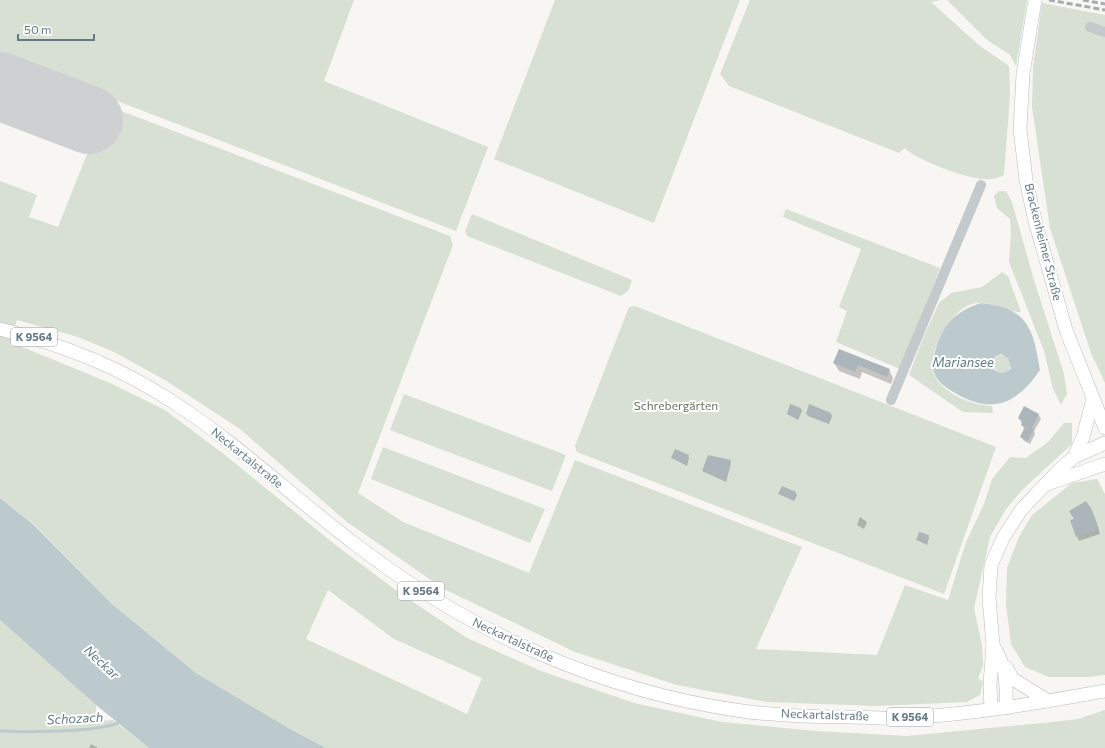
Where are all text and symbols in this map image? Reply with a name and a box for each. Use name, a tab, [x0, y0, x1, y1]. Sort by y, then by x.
scale bar	[18, 16, 94, 42]
text: 50 m	[24, 22, 52, 36]
street label: Brackenheimer Straße	[1023, 182, 1065, 302]
road number: K 9564	[11, 328, 57, 346]
water label: Mariansee	[932, 354, 994, 370]
park label: Schrebergärten	[634, 398, 718, 412]
street label: Neckartalstraße	[209, 424, 286, 490]
road number: K 9564	[398, 582, 444, 600]
street label: Neckartalstraße	[471, 614, 556, 664]
water label: Neckar	[81, 642, 123, 683]
street label: Neckartalstraße	[781, 705, 869, 723]
road number: K 9564	[887, 708, 933, 726]
water label: Schozach	[46, 709, 104, 727]

